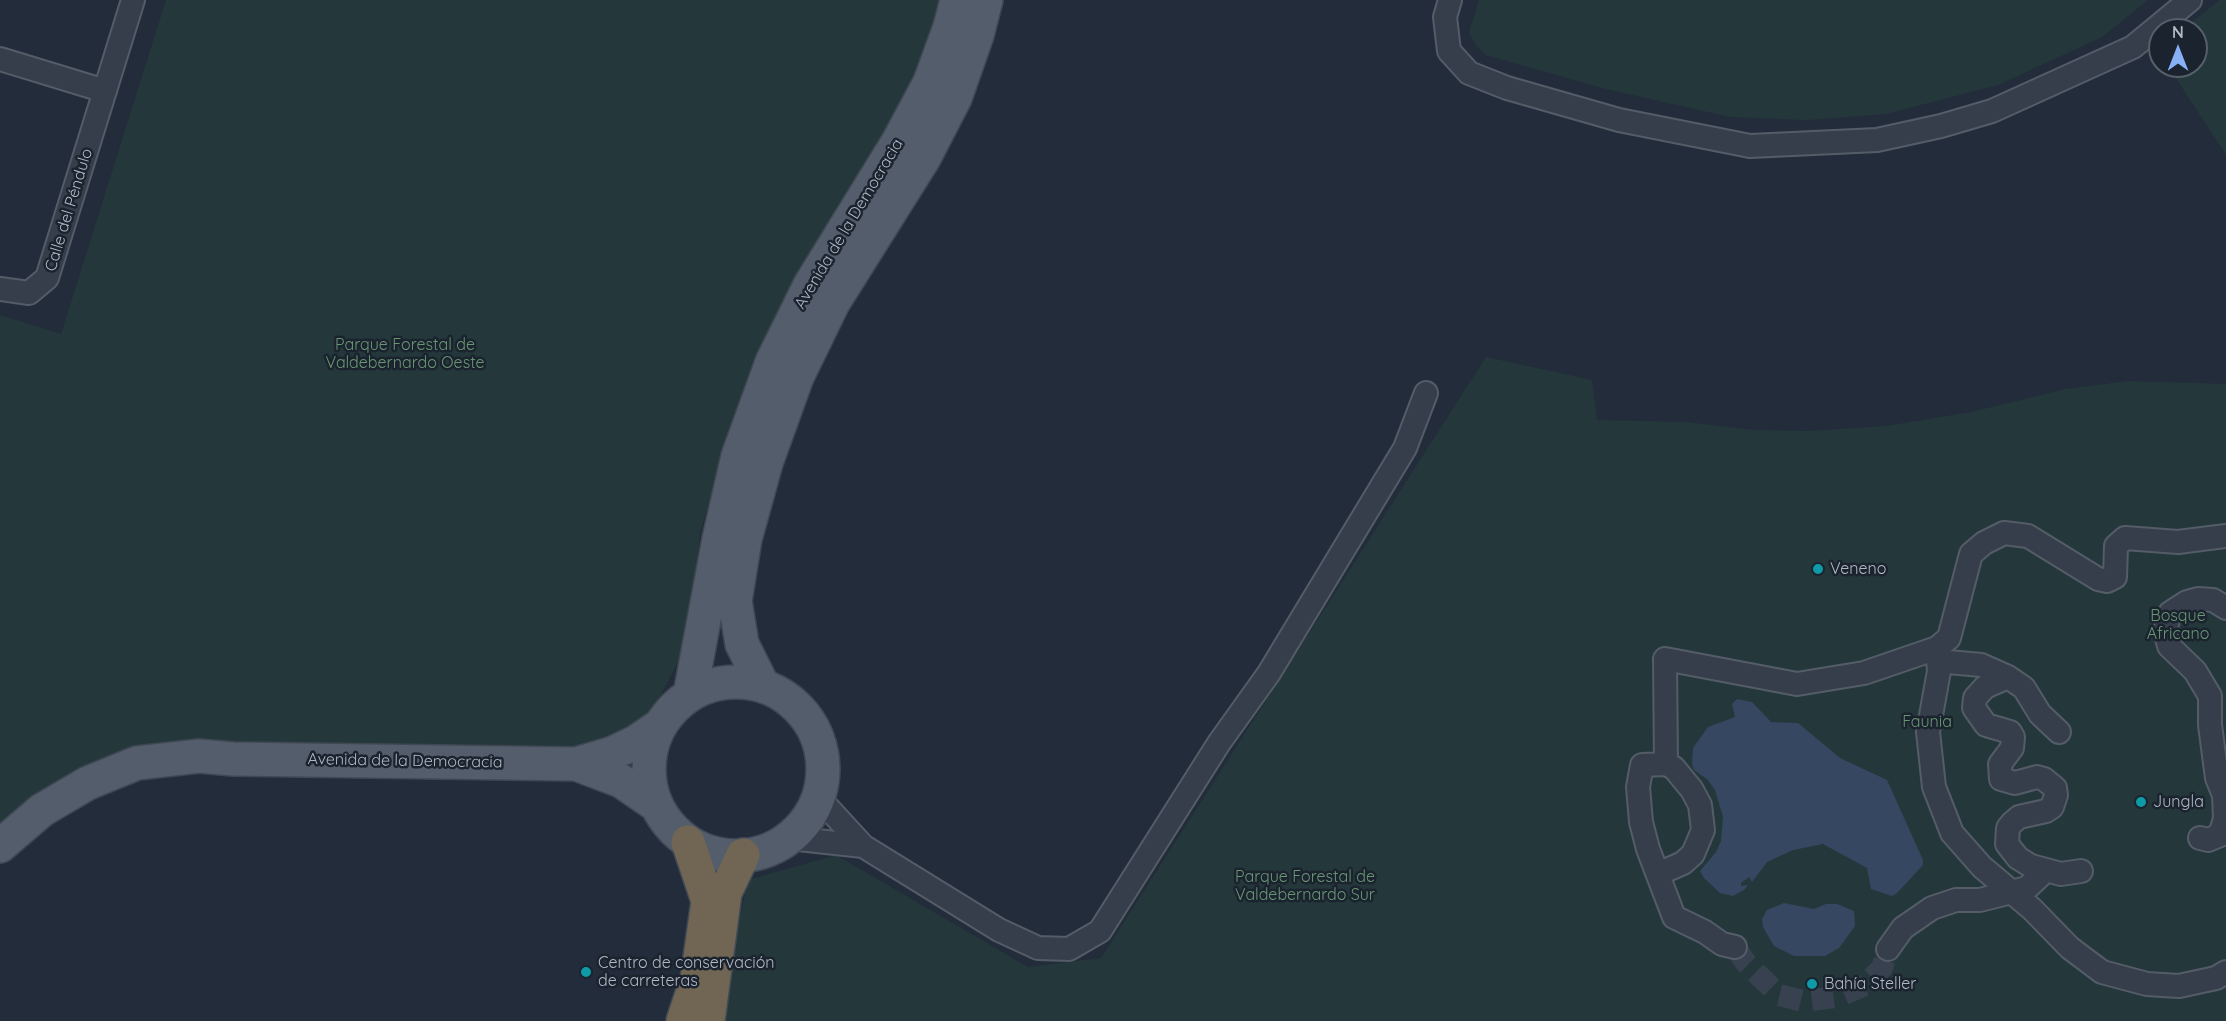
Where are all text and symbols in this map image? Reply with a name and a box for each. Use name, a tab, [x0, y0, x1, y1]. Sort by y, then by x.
north arrow	[2148, 18, 2208, 78]
text: N	[2172, 22, 2184, 42]
street label: Avenida de la Democracia	[791, 136, 907, 312]
street label: Calle del Péndulo	[41, 146, 97, 274]
park label: Parque Forestal de Valdebernardo Oeste	[325, 335, 485, 373]
place label: Veneno	[1830, 559, 1887, 579]
marker: Veneno	[1811, 562, 1825, 576]
park label: Bosque Africano	[2147, 606, 2209, 644]
park label: Faunia	[1902, 712, 1952, 732]
street label: Avenida de la Democracia	[307, 750, 503, 772]
place label: Jungla	[2153, 792, 2204, 812]
marker: Jungla	[2134, 795, 2148, 809]
park label: Parque Forestal de Valdebernardo Sur	[1235, 867, 1375, 905]
place label: Centro de conservación de carreteras	[598, 953, 775, 991]
marker: Centro de conservación de carreteras	[579, 965, 593, 979]
place label: Bahía Steller	[1824, 974, 1916, 994]
marker: Bahía Steller	[1805, 977, 1819, 991]

